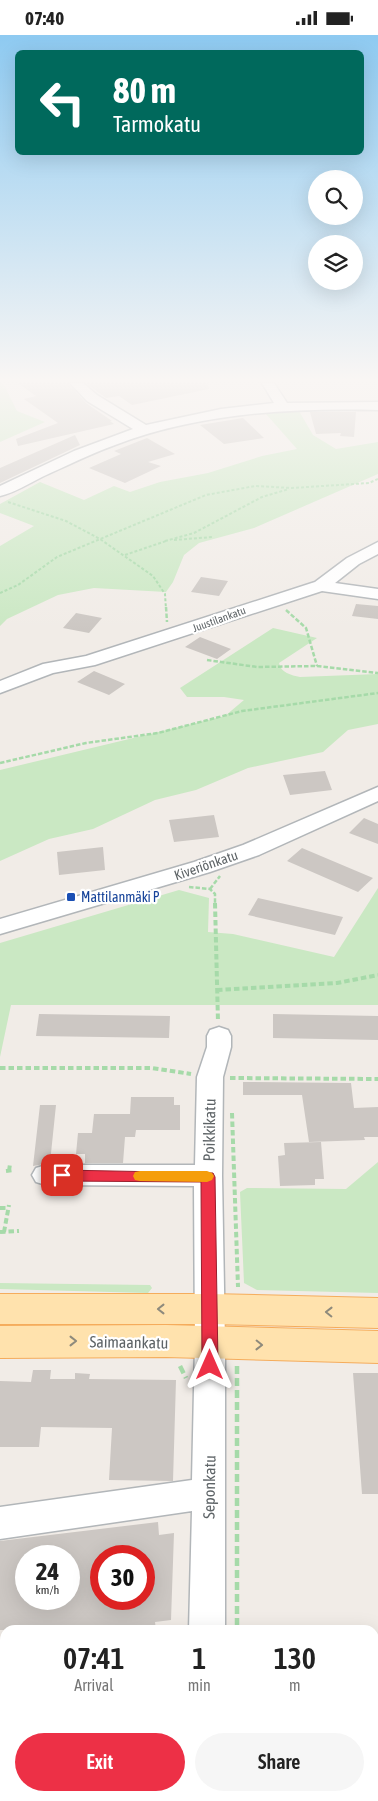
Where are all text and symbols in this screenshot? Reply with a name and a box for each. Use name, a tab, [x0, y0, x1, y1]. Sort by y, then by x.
text: 07:40	[25, 7, 64, 29]
icon: left	[30, 70, 95, 135]
text: 80 m	[113, 70, 176, 110]
text: Tarmokatu	[113, 111, 201, 137]
map controls	[308, 170, 363, 290]
button: search	[308, 170, 363, 225]
button: layers	[308, 235, 363, 290]
street label: Juustilankatu	[191, 604, 247, 634]
street label: Kiveriönkatu	[172, 847, 240, 883]
place label: Mattilanmäki P	[81, 889, 160, 905]
marker: Mattilanmäki P	[65, 891, 77, 903]
street label: Poikkikatu	[199, 1098, 219, 1162]
pin	[41, 1154, 83, 1196]
icon: arrive	[48, 1161, 76, 1189]
one-way arrow	[157, 1304, 164, 1314]
one-way arrow	[325, 1307, 333, 1317]
street label: Saimaankatu	[89, 1332, 169, 1352]
one-way arrow	[69, 1336, 77, 1346]
position arrow	[183, 1338, 235, 1390]
one-way arrow	[256, 1340, 263, 1350]
street label: Seponkatu	[199, 1455, 220, 1519]
speed limit sign: 30	[90, 1545, 155, 1610]
text: 24	[36, 1557, 59, 1585]
text: km/h	[36, 1583, 59, 1597]
text: 07:41	[63, 1641, 125, 1675]
text: 1	[192, 1641, 206, 1675]
text: 130	[274, 1641, 316, 1675]
text: Arrival	[74, 1676, 113, 1694]
text: min	[188, 1676, 211, 1694]
text: m	[289, 1676, 301, 1694]
button: Exit	[15, 1733, 185, 1791]
button: Share	[195, 1733, 364, 1791]

